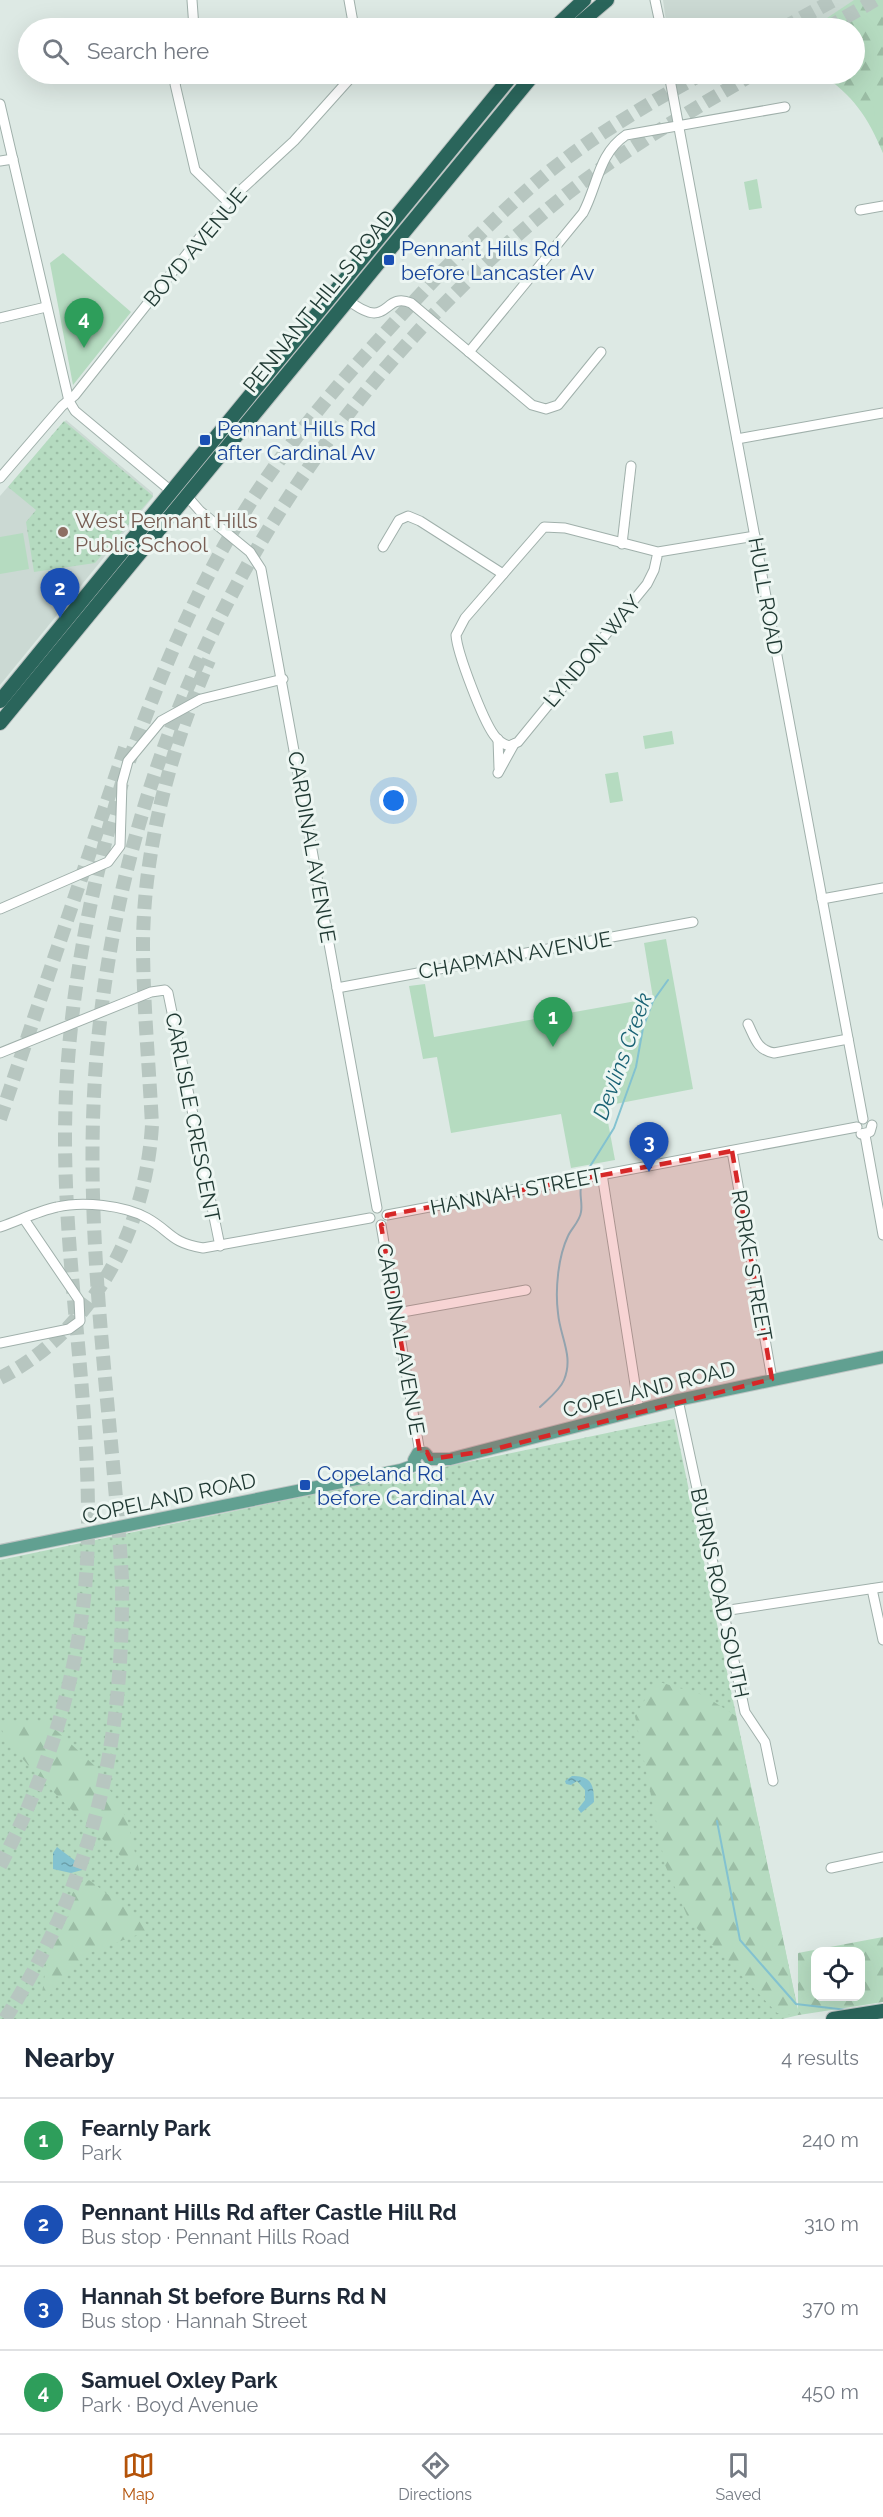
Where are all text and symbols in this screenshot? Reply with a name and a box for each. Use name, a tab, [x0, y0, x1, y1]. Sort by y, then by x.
search box	[18, 18, 865, 84]
icon: search	[39, 35, 72, 68]
text: Search here	[87, 38, 209, 64]
street label: BOYD AVENUE	[138, 183, 252, 311]
street label: PENNANT HILLS ROAD	[238, 205, 400, 397]
place label: Pennant Hills Rd before Lancaster Av	[401, 236, 594, 285]
marker: Pennant Hills Rd before Lancaster Av	[382, 253, 396, 267]
pin: 4	[64, 298, 104, 348]
place label: Pennant Hills Rd after Cardinal Av	[217, 416, 376, 465]
marker: Pennant Hills Rd after Cardinal Av	[198, 433, 212, 447]
place label: West Pennant Hills Public School	[75, 508, 258, 557]
marker: West Pennant Hills Public School	[56, 525, 70, 539]
street label: HULL ROAD	[743, 535, 789, 657]
pin: 2	[40, 568, 80, 618]
street label: LYNDON WAY	[538, 590, 646, 712]
street label: CARDINAL AVENUE	[283, 749, 341, 945]
your location	[379, 786, 408, 815]
street label: CHAPMAN AVENUE	[417, 926, 613, 984]
water label: Devlins Creek	[587, 989, 657, 1123]
pin: 1	[534, 998, 572, 1047]
street label: CARLISLE CRESCENT	[160, 1010, 226, 1224]
pin: 3	[630, 1122, 668, 1172]
street label: HANNAH STREET	[428, 1162, 604, 1220]
street label: RORKE STREET	[726, 1188, 778, 1342]
street label: CARDINAL AVENUE	[372, 1241, 430, 1437]
street label: COPELAND ROAD	[560, 1355, 738, 1423]
place label: Copeland Rd before Cardinal Av	[317, 1461, 495, 1510]
street label: COPELAND ROAD	[80, 1467, 258, 1529]
marker: Copeland Rd before Cardinal Av	[298, 1478, 312, 1492]
street label: BURNS ROAD SOUTH	[686, 1486, 754, 1700]
map controls	[811, 1947, 865, 2001]
button: locate	[811, 1947, 865, 2001]
text: Nearby	[24, 2043, 114, 2073]
text: 4 results	[781, 2046, 859, 2070]
text: Fearnly Park	[81, 2115, 211, 2141]
text: 1	[39, 2128, 48, 2152]
text: 240 m	[802, 2128, 859, 2152]
text: Park	[81, 2141, 122, 2165]
text: Pennant Hills Rd after Castle Hill Rd	[81, 2199, 457, 2225]
text: 2	[38, 2212, 49, 2236]
text: 310 m	[804, 2212, 859, 2236]
text: Bus stop · Pennant Hills Road	[81, 2225, 350, 2249]
text: Hannah St before Burns Rd N	[81, 2283, 387, 2309]
text: 3	[38, 2296, 49, 2320]
text: 370 m	[802, 2296, 859, 2320]
text: Bus stop · Hannah Street	[81, 2309, 307, 2333]
text: Samuel Oxley Park	[81, 2367, 278, 2393]
text: 4	[38, 2380, 49, 2404]
text: 450 m	[801, 2380, 859, 2404]
text: Park · Boyd Avenue	[81, 2393, 258, 2417]
tab: Map	[122, 2449, 155, 2504]
tab: Directions	[398, 2449, 472, 2504]
tab: Saved	[715, 2449, 761, 2504]

